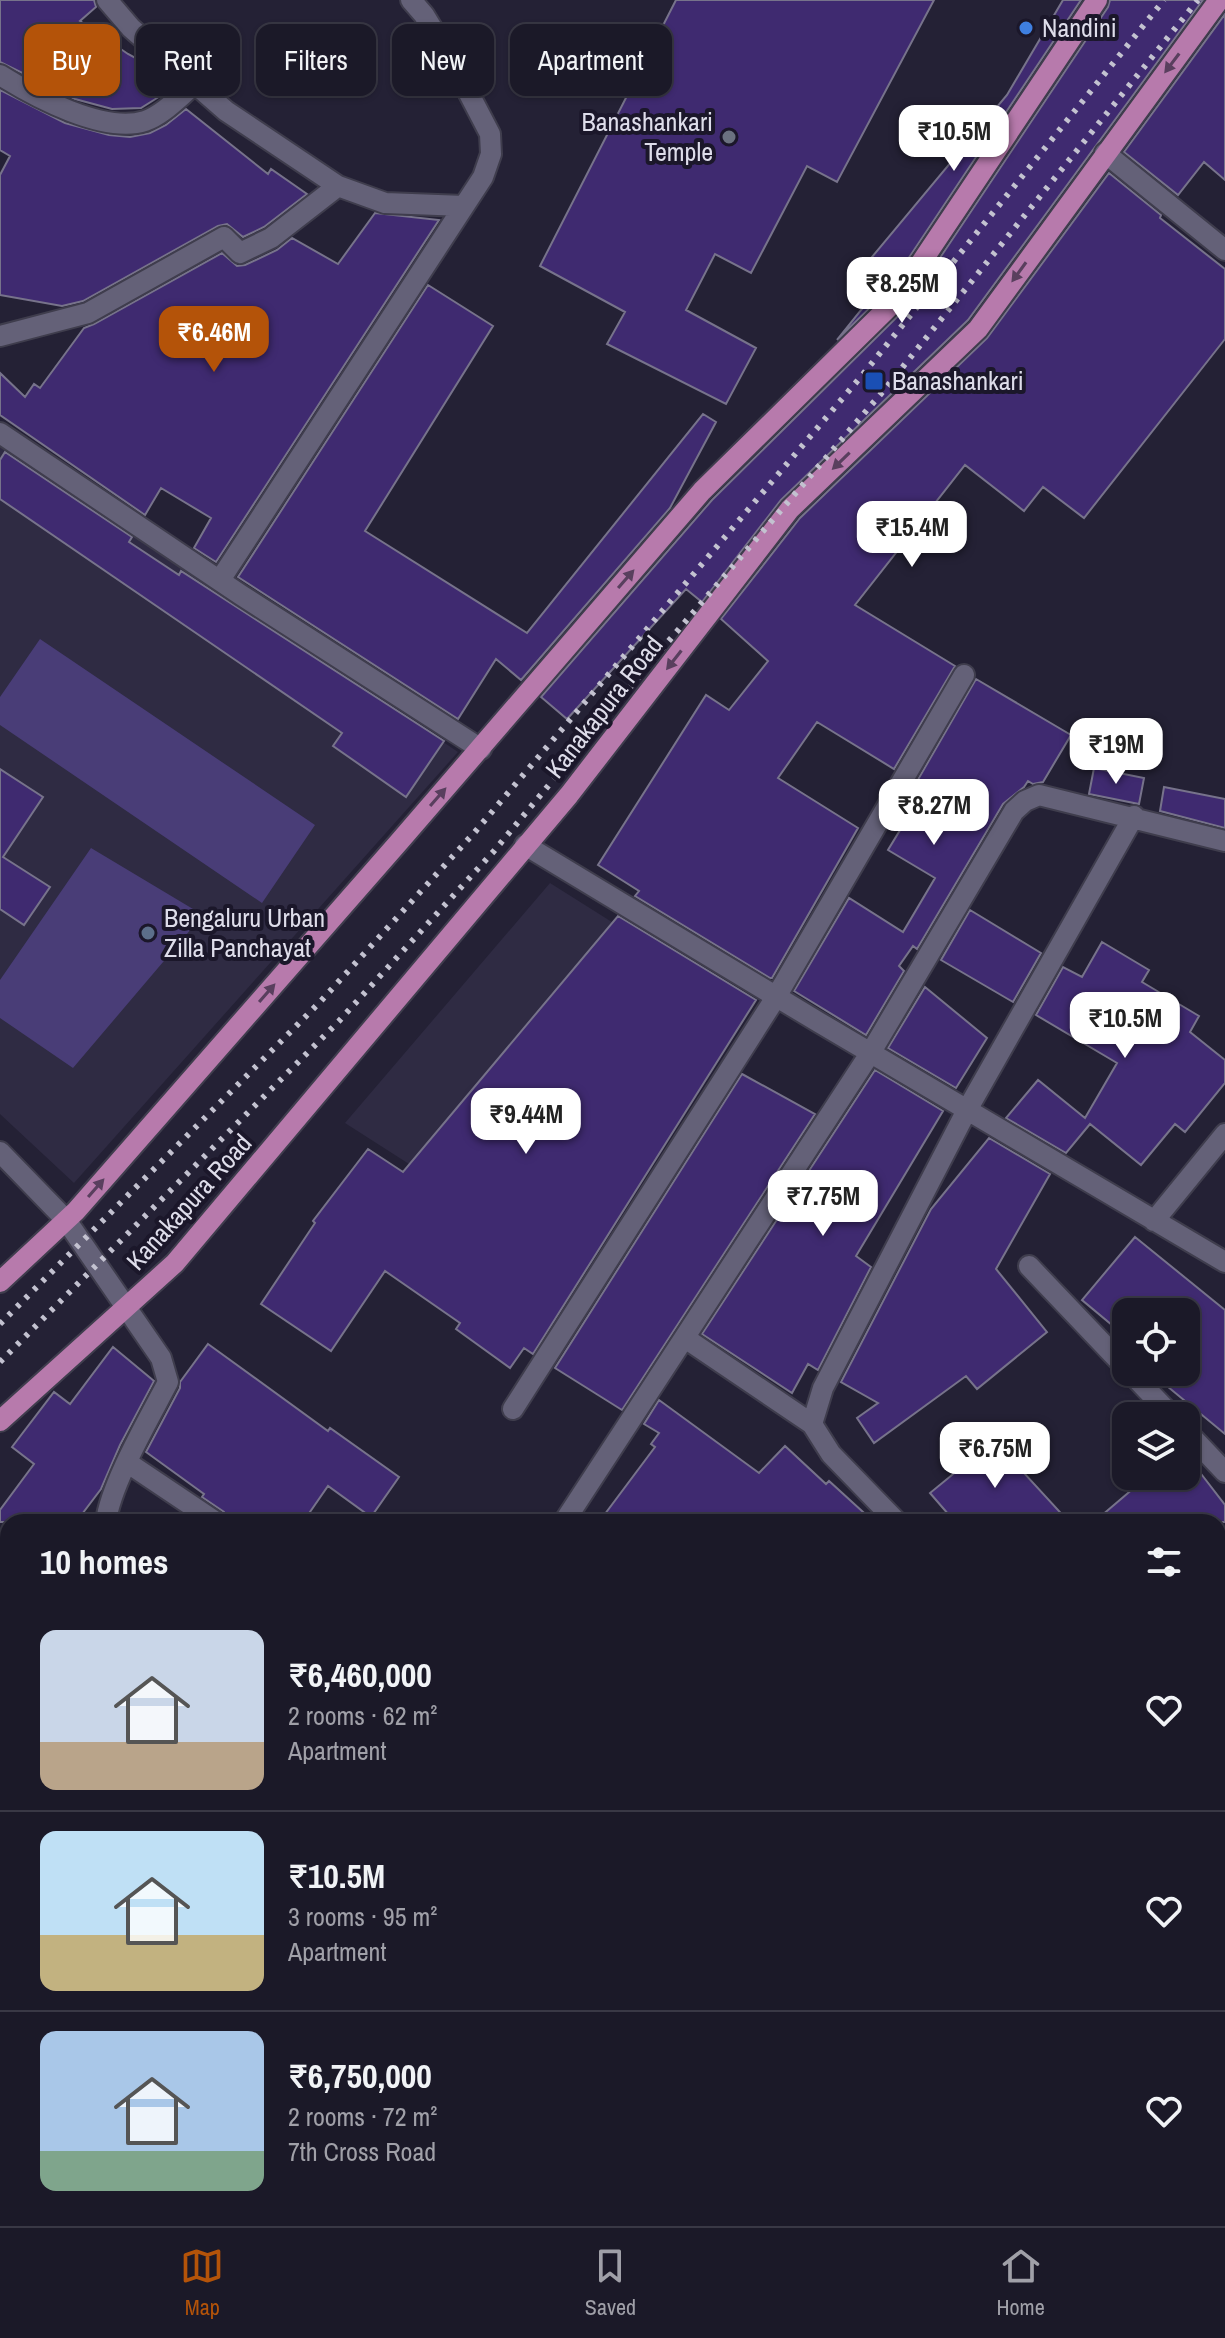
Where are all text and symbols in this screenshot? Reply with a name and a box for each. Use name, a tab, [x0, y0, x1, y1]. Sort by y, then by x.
place label: Nandini	[1042, 10, 1117, 45]
marker: Nandini	[1017, 19, 1035, 37]
chip: Buy	[24, 24, 120, 96]
chip: Rent	[136, 24, 240, 96]
chip: Filters	[256, 24, 376, 96]
chip: New	[392, 24, 494, 96]
chip: Apartment	[510, 24, 672, 96]
one-way arrow	[1165, 52, 1180, 73]
place label: Banashankari Temple	[581, 104, 713, 169]
pin: ₹10.5M	[889, 105, 1019, 173]
text: ₹10.5M	[917, 113, 991, 148]
marker: Banashankari Temple	[720, 128, 738, 146]
pin: ₹8.25M	[837, 257, 967, 325]
one-way arrow	[1011, 262, 1027, 283]
text: ₹8.25M	[865, 265, 939, 300]
pin: ₹6.46M	[149, 306, 279, 374]
text: ₹6.46M	[177, 314, 251, 349]
place label: Banashankari	[892, 363, 1024, 398]
marker: Banashankari	[863, 370, 885, 392]
one-way arrow	[832, 451, 851, 470]
pin: ₹15.4M	[847, 501, 977, 569]
text: ₹15.4M	[875, 509, 949, 544]
one-way arrow	[617, 569, 635, 589]
street label: Kanakapura Road	[537, 628, 670, 785]
one-way arrow	[666, 650, 683, 670]
pin: ₹19M	[1069, 718, 1163, 786]
text: ₹19M	[1088, 726, 1144, 761]
pin: ₹8.27M	[869, 779, 999, 847]
text: ₹8.27M	[897, 787, 971, 822]
one-way arrow	[429, 788, 447, 807]
place label: Bengaluru Urban Zilla Panchayat	[164, 900, 325, 965]
marker: Bengaluru Urban Zilla Panchayat	[139, 924, 157, 942]
one-way arrow	[258, 984, 276, 1003]
pin: ₹10.5M	[1060, 992, 1190, 1060]
text: ₹10.5M	[1088, 1000, 1162, 1035]
pin: ₹9.44M	[461, 1088, 591, 1156]
text: ₹9.44M	[489, 1096, 563, 1131]
street label: Kanakapura Road	[118, 1126, 259, 1277]
pin: ₹7.75M	[758, 1170, 888, 1238]
text: ₹7.75M	[786, 1178, 860, 1213]
one-way arrow	[86, 1179, 104, 1198]
map controls	[1112, 1298, 1200, 1490]
button: locate	[1112, 1298, 1200, 1386]
button: layers	[1112, 1402, 1200, 1490]
pin: ₹6.75M	[930, 1422, 1060, 1490]
text: ₹6.75M	[958, 1430, 1032, 1465]
text: 10 homes	[40, 1539, 169, 1585]
icon: filters	[1142, 1540, 1186, 1584]
text: ₹6,460,000	[288, 1652, 432, 1698]
icon: home	[104, 1662, 200, 1758]
icon: heart	[1142, 1688, 1186, 1732]
text: 2 rooms · 62 m²	[288, 1698, 437, 1733]
text: Apartment	[288, 1733, 386, 1768]
text: ₹10.5M	[288, 1853, 385, 1899]
icon: home	[104, 1863, 200, 1959]
icon: heart	[1142, 1889, 1186, 1933]
text: 3 rooms · 95 m²	[288, 1899, 437, 1934]
text: Apartment	[288, 1934, 386, 1969]
text: ₹6,750,000	[288, 2053, 432, 2099]
icon: home	[104, 2063, 200, 2159]
icon: heart	[1142, 2089, 1186, 2133]
text: 2 rooms · 72 m²	[288, 2099, 437, 2134]
text: 7th Cross Road	[288, 2134, 436, 2169]
tab: Map	[180, 2244, 224, 2322]
tab: Saved	[585, 2244, 636, 2322]
tab: Home	[997, 2244, 1045, 2322]

